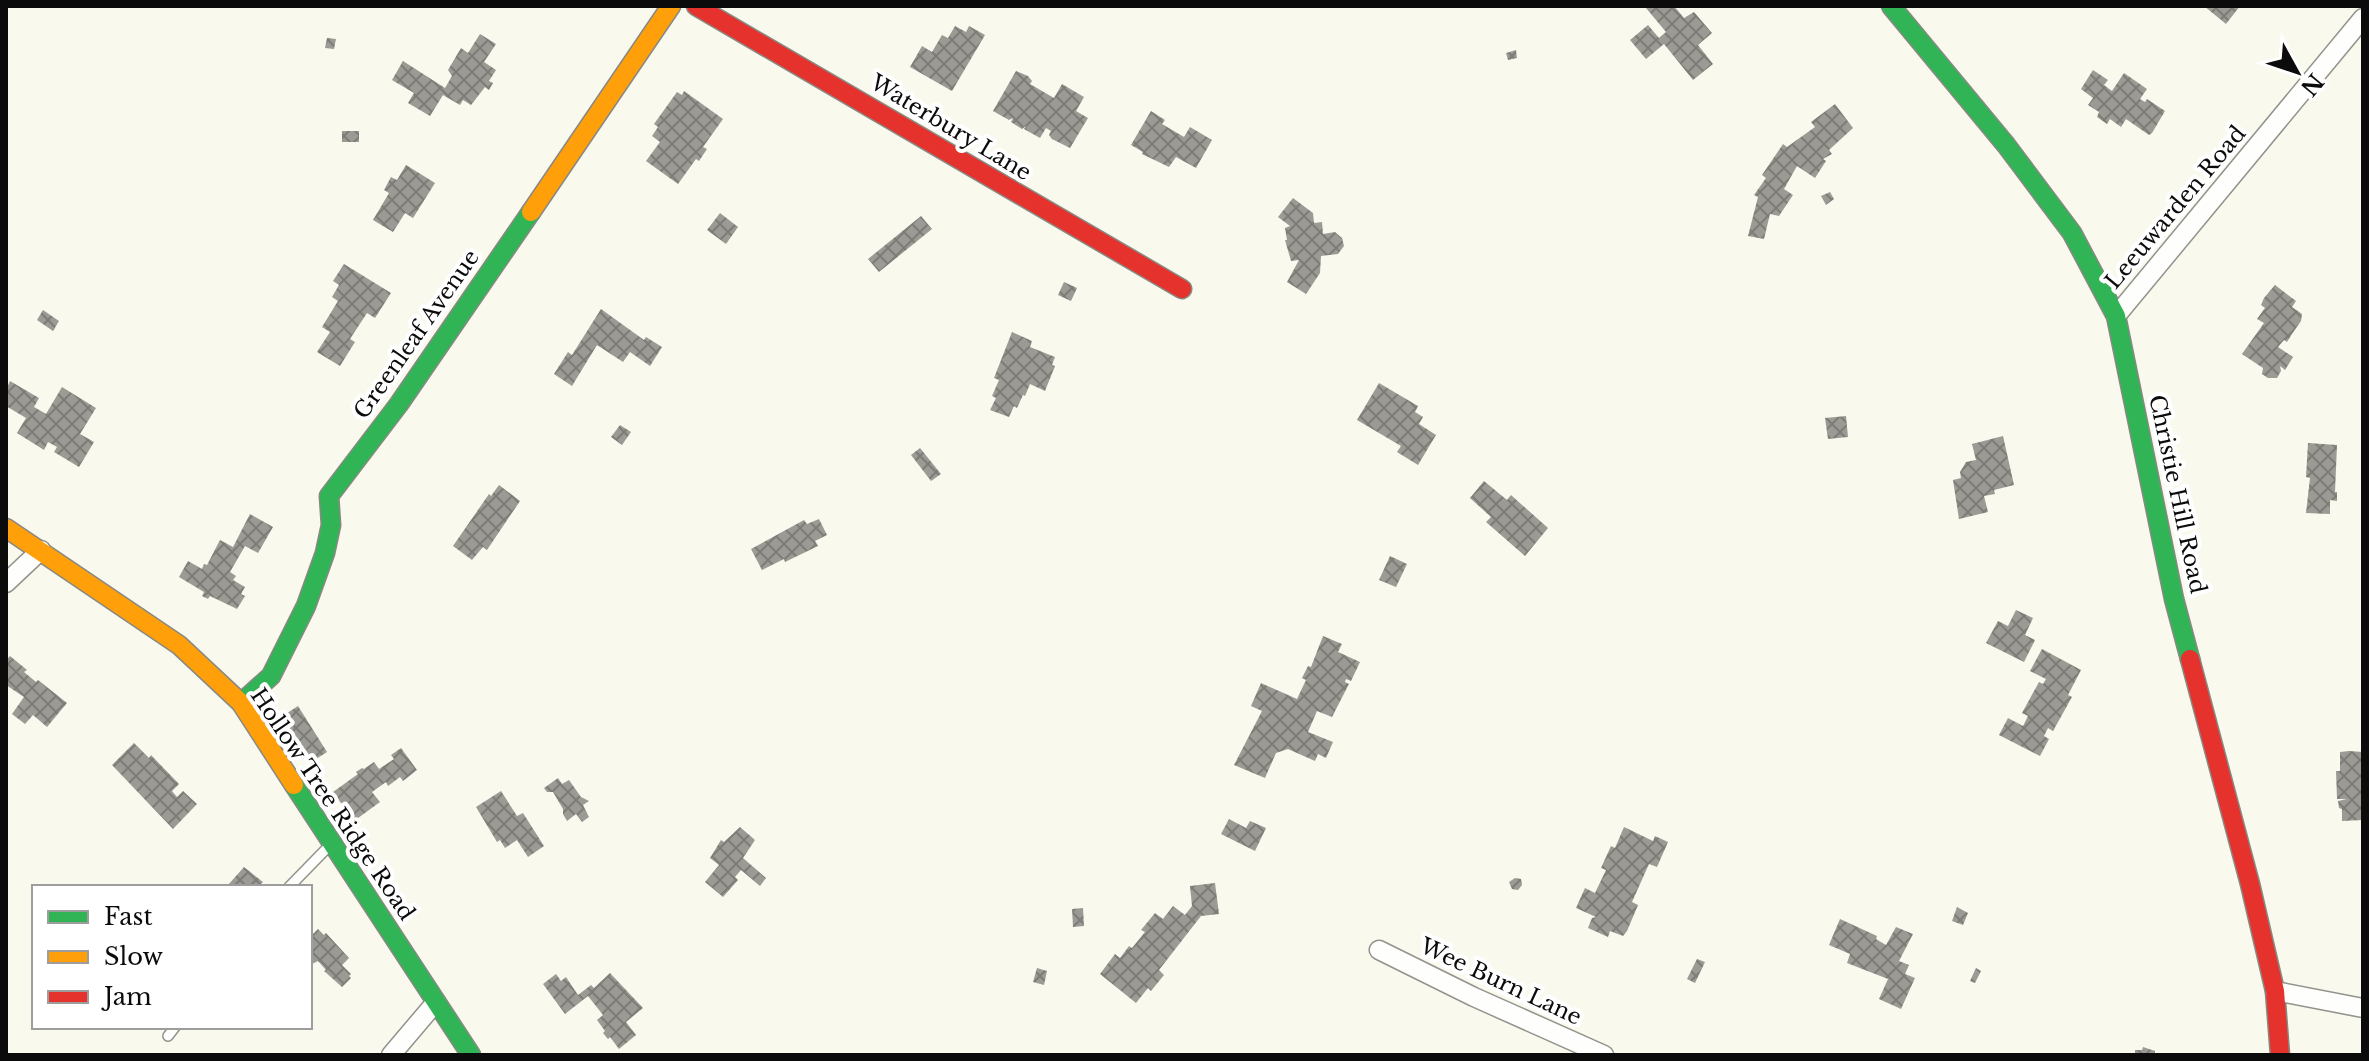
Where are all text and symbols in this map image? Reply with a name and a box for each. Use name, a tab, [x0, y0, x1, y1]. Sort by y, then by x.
north arrow	[2257, 32, 2337, 112]
street label: Waterbury Lane	[865, 68, 1036, 186]
text: N	[2295, 68, 2329, 101]
street label: Leeuwarden Road	[2099, 120, 2252, 294]
street label: Greenleaf Avenue	[348, 245, 485, 424]
street label: Christie Hill Road	[2143, 392, 2212, 596]
street label: Hollow Tree Ridge Road	[245, 683, 421, 926]
legend	[32, 885, 312, 1029]
text: Fast	[104, 902, 152, 931]
street label: Wee Burn Lane	[1415, 932, 1586, 1031]
text: Slow	[104, 942, 163, 971]
text: Jam	[101, 982, 152, 1011]

